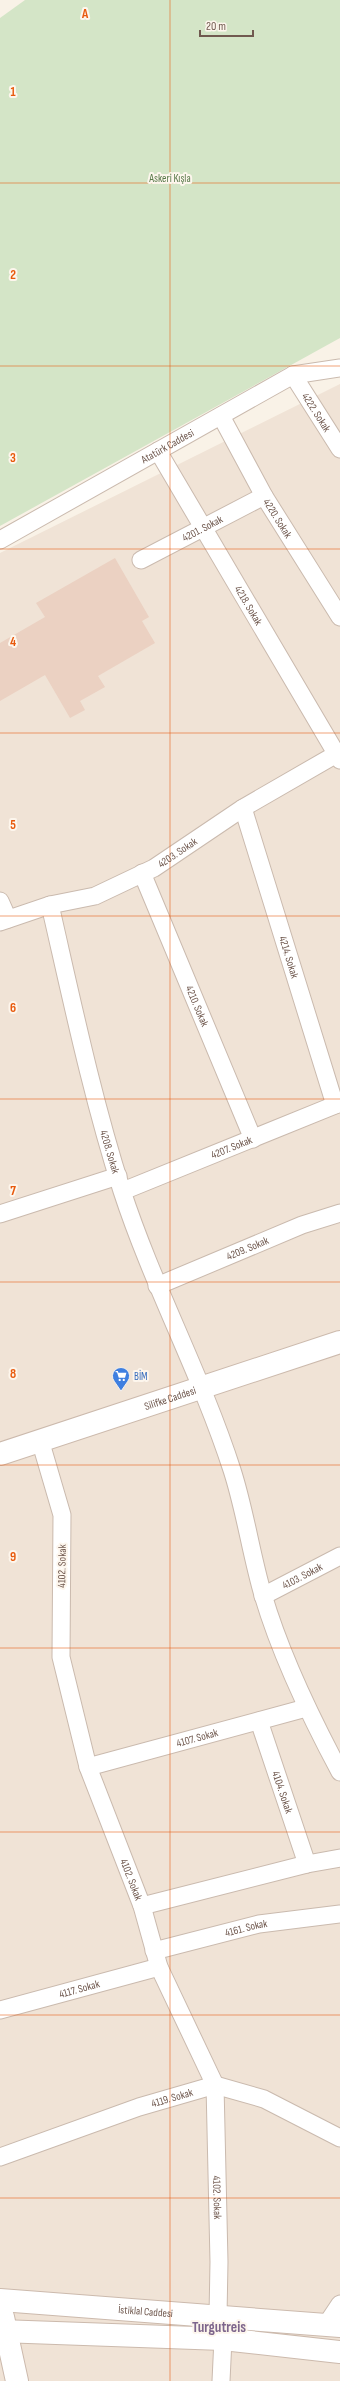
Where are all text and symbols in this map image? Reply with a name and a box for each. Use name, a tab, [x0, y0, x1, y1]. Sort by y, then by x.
text: A	[81, 6, 89, 22]
scale bar	[200, 12, 253, 38]
text: 20 m	[206, 19, 226, 34]
text: 1	[10, 84, 16, 100]
park label: Askeri Kışla	[148, 172, 191, 185]
text: 2	[10, 267, 16, 283]
street label: 4222. Sokak	[299, 390, 334, 435]
street label: Atatürk Caddesi	[138, 426, 196, 466]
text: 3	[10, 450, 16, 466]
street label: 4220. Sokak	[261, 496, 296, 541]
street label: 4201. Sokak	[180, 512, 225, 544]
street label: 4218. Sokak	[232, 583, 266, 628]
text: 4	[10, 634, 16, 650]
text: 5	[10, 817, 16, 833]
street label: 4203. Sokak	[155, 834, 200, 870]
street label: 4214. Sokak	[277, 934, 302, 980]
street label: 4210. Sokak	[183, 983, 212, 1029]
text: 6	[10, 1000, 16, 1016]
street label: 4208. Sokak	[98, 1129, 123, 1176]
street label: 4207. Sokak	[209, 1133, 255, 1161]
text: 7	[10, 1183, 16, 1199]
street label: 4209. Sokak	[224, 1233, 271, 1263]
text: 8	[10, 1366, 16, 1382]
supermarket icon: BİM	[111, 1366, 131, 1391]
place label: BİM	[134, 1369, 148, 1383]
street label: Silifke Caddesi	[143, 1383, 197, 1413]
street label: 4102. Sokak	[55, 1543, 69, 1588]
text: 9	[10, 1549, 16, 1565]
street label: 4103. Sokak	[280, 1559, 325, 1592]
street label: 4107. Sokak	[175, 1725, 220, 1749]
street label: 4104. Sokak	[270, 1769, 296, 1816]
street label: 4102. Sokak	[118, 1857, 146, 1903]
street label: 4161. Sokak	[223, 1916, 269, 1939]
street label: 4117. Sokak	[57, 1977, 102, 2000]
street label: 4119. Sokak	[150, 2085, 195, 2110]
street label: 4102. Sokak	[211, 2175, 225, 2220]
street label: İstiklal Caddesi	[118, 2302, 173, 2320]
district label: Turgutreis	[192, 2318, 246, 2337]

